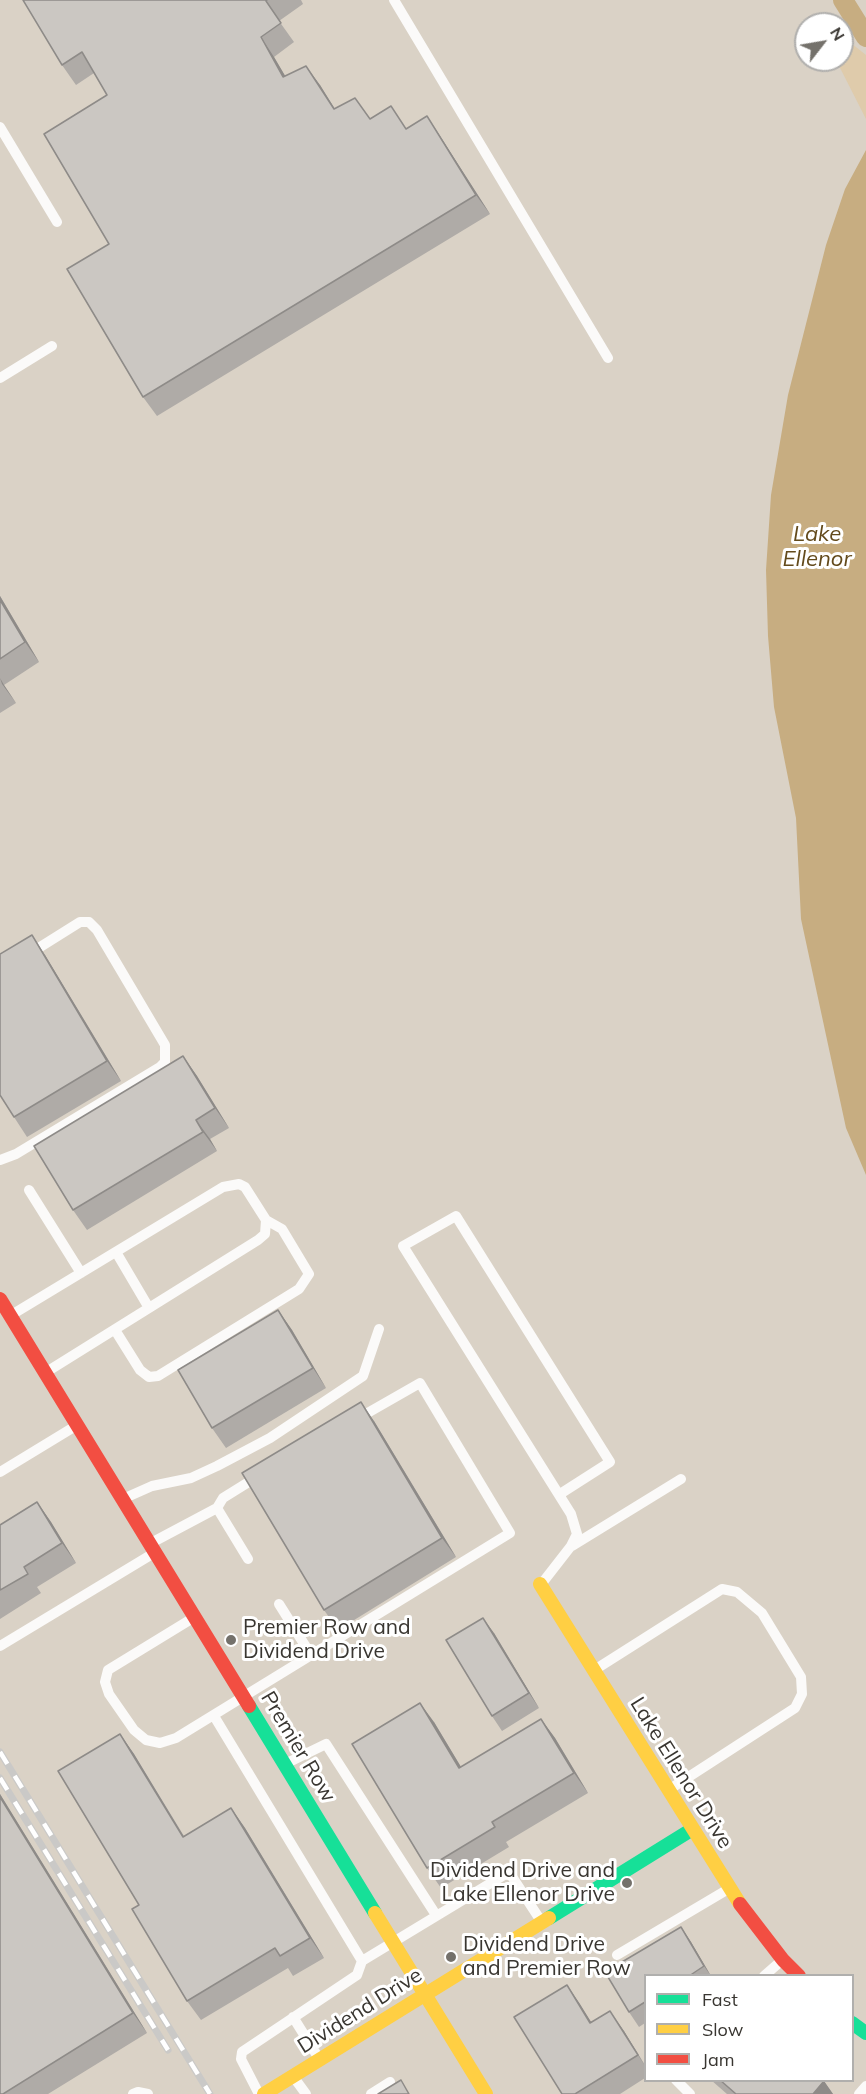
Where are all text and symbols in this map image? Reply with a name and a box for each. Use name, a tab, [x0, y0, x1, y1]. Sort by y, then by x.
north arrow	[794, 12, 854, 72]
text: N	[826, 23, 849, 44]
water label: Lake Ellenor	[783, 521, 851, 572]
place label: Premier Row and Dividend Drive	[243, 1615, 411, 1665]
marker: Premier Row and Dividend Drive	[224, 1633, 238, 1647]
street label: Premier Row	[255, 1687, 341, 1807]
street label: Lake Ellenor Drive	[624, 1693, 738, 1853]
place label: Dividend Drive and Lake Ellenor Drive	[430, 1858, 615, 1908]
marker: Dividend Drive and Lake Ellenor Drive	[620, 1876, 634, 1890]
place label: Dividend Drive and Premier Row	[463, 1932, 631, 1982]
marker: Dividend Drive and Premier Row	[444, 1950, 458, 1964]
street label: Dividend Drive	[293, 1963, 427, 2059]
legend	[644, 1974, 854, 2082]
text: Fast	[702, 1988, 738, 2011]
text: Slow	[702, 2018, 743, 2041]
text: Jam	[702, 2048, 735, 2071]

